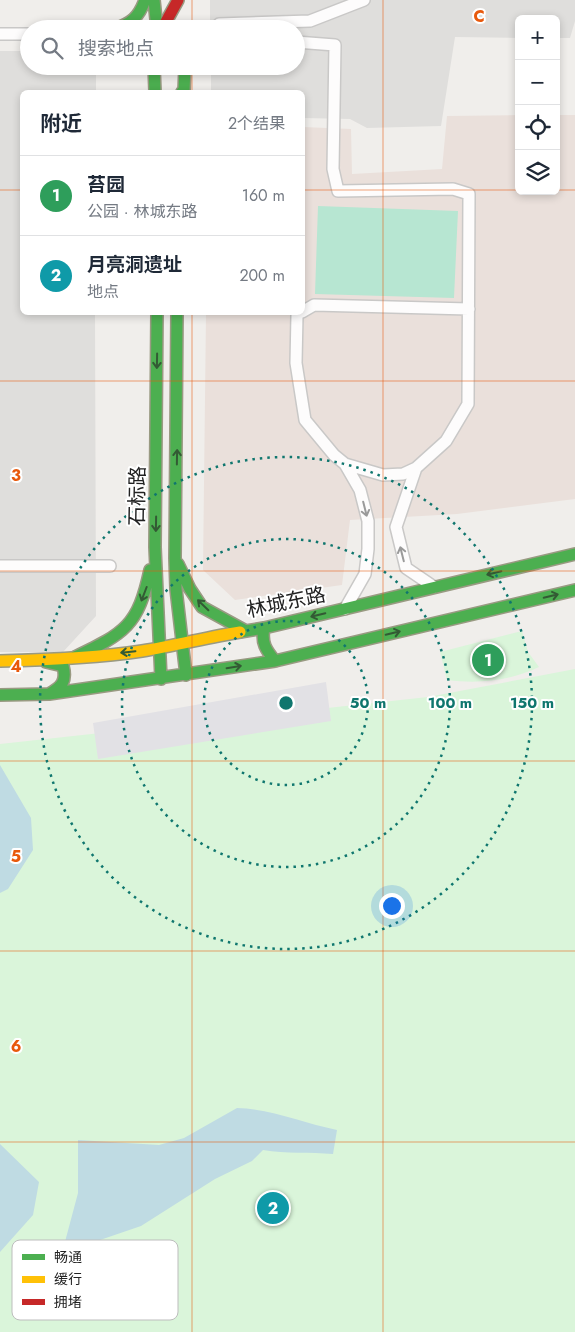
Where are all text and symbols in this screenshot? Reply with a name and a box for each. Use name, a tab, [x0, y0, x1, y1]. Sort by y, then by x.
text: C	[473, 5, 485, 28]
map controls	[515, 15, 560, 195]
button: +	[515, 15, 560, 60]
search box	[20, 20, 305, 75]
icon: search	[38, 34, 66, 62]
text: 搜索地点	[78, 35, 154, 62]
button: −	[515, 60, 560, 105]
button: locate	[515, 105, 560, 150]
text: 附近	[40, 109, 82, 139]
text: 2个结果	[228, 112, 285, 135]
button: layers	[515, 150, 560, 195]
text: 苔园	[87, 171, 125, 198]
text: 1	[52, 184, 60, 207]
text: 160 m	[242, 184, 285, 207]
text: 公园 · 林城东路	[87, 200, 197, 223]
text: 月亮洞遗址	[87, 251, 182, 278]
text: 2	[51, 264, 61, 287]
text: 200 m	[239, 264, 285, 287]
text: 地点	[87, 280, 119, 303]
one-way arrow	[153, 353, 162, 369]
one-way arrow	[172, 449, 182, 466]
text: 3	[11, 464, 21, 487]
street label: 石标路	[122, 466, 153, 526]
one-way arrow	[361, 500, 370, 516]
one-way arrow	[151, 515, 160, 531]
one-way arrow	[397, 546, 406, 562]
one-way arrow	[486, 569, 502, 578]
street label: 林城东路	[244, 580, 328, 625]
one-way arrow	[139, 586, 148, 601]
one-way arrow	[543, 591, 559, 600]
one-way arrow	[197, 599, 209, 611]
one-way arrow	[311, 611, 327, 620]
one-way arrow	[385, 628, 401, 637]
pin: 1	[472, 641, 504, 679]
one-way arrow	[120, 647, 136, 657]
text: 4	[10, 655, 22, 678]
one-way arrow	[226, 662, 242, 672]
text: 50 m	[350, 692, 386, 714]
text: 100 m	[428, 692, 472, 714]
text: 150 m	[510, 692, 554, 714]
centre of rings	[277, 694, 295, 712]
text: 5	[11, 845, 21, 868]
your location	[379, 893, 405, 919]
text: 6	[11, 1035, 21, 1058]
pin: 2	[257, 1189, 289, 1227]
legend	[12, 1240, 178, 1320]
text: 畅通	[54, 1247, 82, 1267]
text: 缓行	[54, 1269, 82, 1289]
text: 拥堵	[54, 1292, 82, 1312]

